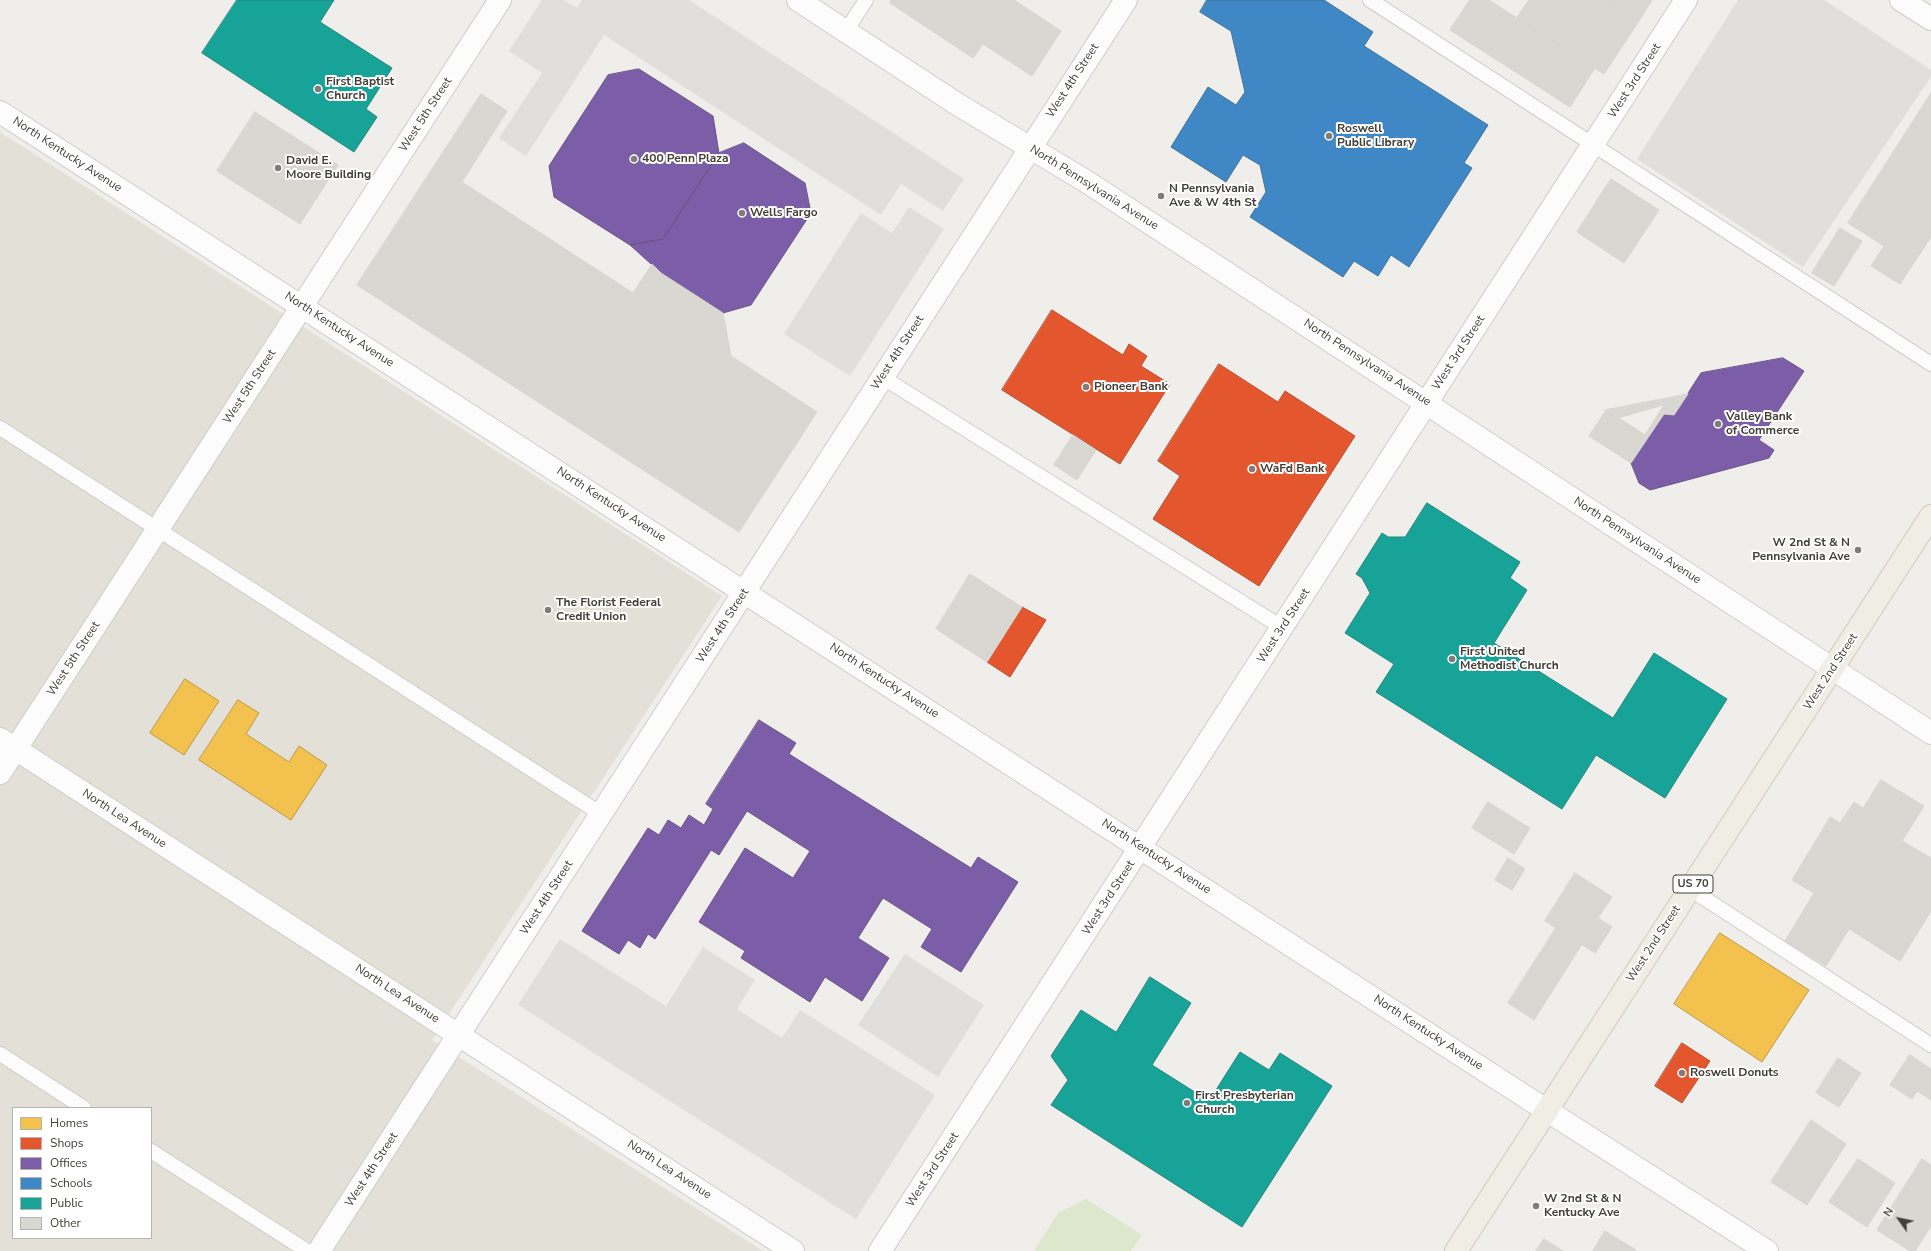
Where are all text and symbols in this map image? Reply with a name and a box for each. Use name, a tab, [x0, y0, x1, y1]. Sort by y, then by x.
street label: West 4th Street	[1044, 41, 1102, 121]
street label: West 3rd Street	[1606, 41, 1664, 121]
place label: First Baptist Church	[326, 75, 394, 103]
street label: West 5th Street	[397, 75, 455, 155]
marker: First Baptist Church	[313, 84, 323, 94]
street label: North Kentucky Avenue	[10, 114, 124, 196]
place label: Roswell Public Library	[1337, 122, 1414, 150]
marker: Roswell Public Library	[1324, 131, 1334, 141]
street label: North Pennsylvania Avenue	[1027, 142, 1161, 234]
place label: 400 Penn Plaza	[642, 152, 729, 166]
place label: David E. Moore Building	[286, 154, 371, 182]
marker: 400 Penn Plaza	[629, 154, 639, 164]
marker: David E. Moore Building	[273, 163, 283, 173]
place label: N Pennsylvania Ave & W 4th St	[1169, 182, 1256, 210]
marker: N Pennsylvania Ave & W 4th St	[1156, 191, 1166, 201]
place label: Wells Fargo	[750, 206, 818, 220]
marker: Wells Fargo	[737, 208, 747, 218]
street label: North Kentucky Avenue	[282, 289, 396, 371]
street label: West 4th Street	[869, 313, 927, 393]
street label: West 3rd Street	[1430, 313, 1488, 393]
street label: North Pennsylvania Avenue	[1301, 316, 1433, 410]
street label: West 5th Street	[221, 347, 279, 427]
place label: Pioneer Bank	[1094, 380, 1168, 394]
marker: Pioneer Bank	[1081, 382, 1091, 392]
place label: Valley Bank of Commerce	[1726, 410, 1799, 438]
marker: Valley Bank of Commerce	[1713, 419, 1723, 429]
place label: WaFd Bank	[1260, 462, 1324, 476]
street label: North Kentucky Avenue	[554, 464, 668, 546]
marker: WaFd Bank	[1247, 464, 1257, 474]
street label: North Pennsylvania Avenue	[1571, 494, 1703, 588]
place label: W 2nd St & N Pennsylvania Ave	[1752, 536, 1850, 564]
marker: W 2nd St & N Pennsylvania Ave	[1853, 545, 1863, 555]
street label: West 4th Street	[694, 586, 752, 666]
street label: West 3rd Street	[1255, 586, 1313, 666]
place label: The Florist Federal Credit Union	[556, 596, 661, 624]
marker: The Florist Federal Credit Union	[543, 605, 553, 615]
street label: West 5th Street	[45, 619, 103, 699]
street label: West 2nd Street	[1801, 631, 1861, 713]
street label: North Kentucky Avenue	[827, 640, 941, 722]
place label: First United Methodist Church	[1460, 645, 1559, 673]
marker: First United Methodist Church	[1447, 654, 1457, 664]
street label: North Lea Avenue	[79, 786, 169, 852]
street label: North Kentucky Avenue	[1099, 816, 1213, 898]
street label: West 4th Street	[518, 858, 576, 938]
street label: West 3rd Street	[1080, 858, 1138, 938]
road number: US 70	[1673, 875, 1713, 893]
street label: West 2nd Street	[1624, 903, 1684, 985]
street label: North Lea Avenue	[352, 961, 442, 1027]
street label: North Kentucky Avenue	[1371, 992, 1485, 1074]
place label: Roswell Donuts	[1690, 1066, 1779, 1080]
marker: Roswell Donuts	[1677, 1068, 1687, 1078]
place label: First Presbyterian Church	[1195, 1089, 1294, 1117]
marker: First Presbyterian Church	[1182, 1098, 1192, 1108]
legend	[12, 1107, 152, 1239]
text: Homes	[50, 1115, 88, 1131]
street label: West 4th Street	[343, 1130, 401, 1210]
street label: West 3rd Street	[904, 1130, 962, 1210]
text: Shops	[50, 1135, 84, 1151]
street label: North Lea Avenue	[624, 1137, 714, 1203]
text: Offices	[50, 1155, 87, 1171]
text: Schools	[50, 1175, 92, 1191]
place label: W 2nd St & N Kentucky Ave	[1544, 1192, 1622, 1220]
text: Public	[50, 1195, 83, 1211]
north arrow	[1879, 1199, 1919, 1239]
marker: W 2nd St & N Kentucky Ave	[1531, 1201, 1541, 1211]
text: N	[1880, 1205, 1897, 1220]
text: Other	[50, 1215, 81, 1231]

